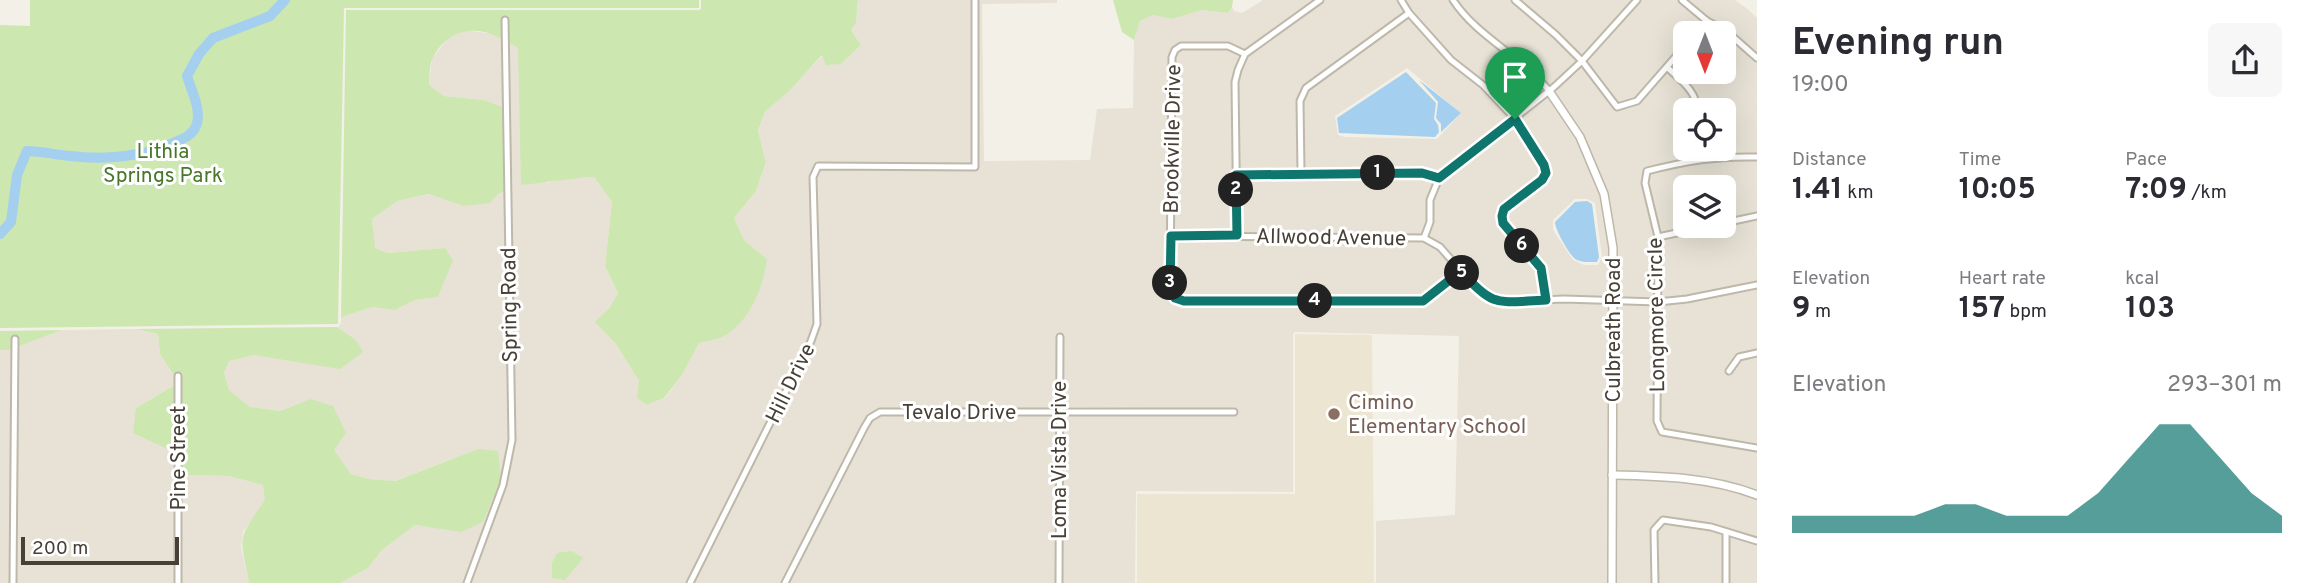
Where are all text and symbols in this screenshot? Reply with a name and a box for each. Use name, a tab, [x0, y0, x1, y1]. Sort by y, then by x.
text: Evening run	[1792, 20, 2004, 69]
north arrow	[1673, 21, 1736, 84]
map controls	[1673, 21, 1736, 238]
button: share	[2208, 23, 2282, 97]
pin	[1485, 47, 1545, 119]
icon: arrive	[1496, 58, 1534, 96]
street label: Brookville Drive	[1159, 64, 1188, 214]
text: 19:00	[1792, 71, 1849, 100]
button: locate	[1673, 98, 1736, 161]
park label: Lithia Springs Park	[103, 139, 223, 190]
text: Distance	[1792, 148, 1867, 172]
text: Time	[1959, 148, 2001, 172]
text: Pace	[2125, 148, 2167, 172]
pin: 1	[1360, 156, 1396, 190]
text: 1	[1374, 160, 1381, 184]
pin: 2	[1218, 172, 1254, 208]
text: 1.41	[1792, 172, 1843, 209]
text: 10:05	[1959, 172, 2036, 209]
text: 7:09	[2125, 172, 2187, 209]
button: layers	[1673, 175, 1736, 238]
text: 2	[1230, 177, 1241, 201]
text: km	[1843, 181, 1874, 205]
text: /km	[2187, 181, 2227, 205]
street label: Allwood Avenue	[1256, 224, 1406, 253]
pin: 6	[1504, 229, 1540, 264]
text: 6	[1516, 233, 1527, 257]
street label: Longmore Circle	[1643, 237, 1672, 393]
street label: Spring Road	[496, 247, 525, 363]
pin: 5	[1444, 256, 1480, 290]
street label: Culbreath Road	[1601, 257, 1628, 403]
text: 5	[1456, 260, 1467, 284]
pin: 3	[1152, 266, 1188, 300]
text: Elevation	[1792, 267, 1870, 291]
text: Heart rate	[1959, 267, 2046, 291]
text: kcal	[2125, 267, 2159, 291]
text: 3	[1164, 270, 1175, 294]
pin: 4	[1298, 284, 1332, 318]
text: 4	[1308, 288, 1321, 312]
text: 9	[1792, 291, 1810, 328]
text: 157	[1959, 291, 2005, 328]
text: 103	[2125, 291, 2175, 328]
text: m	[1810, 300, 1831, 324]
text: bpm	[2005, 300, 2047, 324]
street label: Hill Drive	[760, 339, 822, 428]
text: Elevation	[1792, 371, 1887, 400]
text: 293–301 m	[2167, 371, 2282, 400]
street label: Loma Vista Drive	[1047, 381, 1074, 539]
place label: Cimino Elementary School	[1348, 390, 1526, 441]
street label: Tevalo Drive	[902, 400, 1016, 427]
street label: Pine Street	[166, 406, 193, 510]
marker: Cimino Elementary School	[1326, 406, 1342, 422]
scale bar	[21, 534, 178, 566]
text: 200 m	[32, 537, 88, 561]

